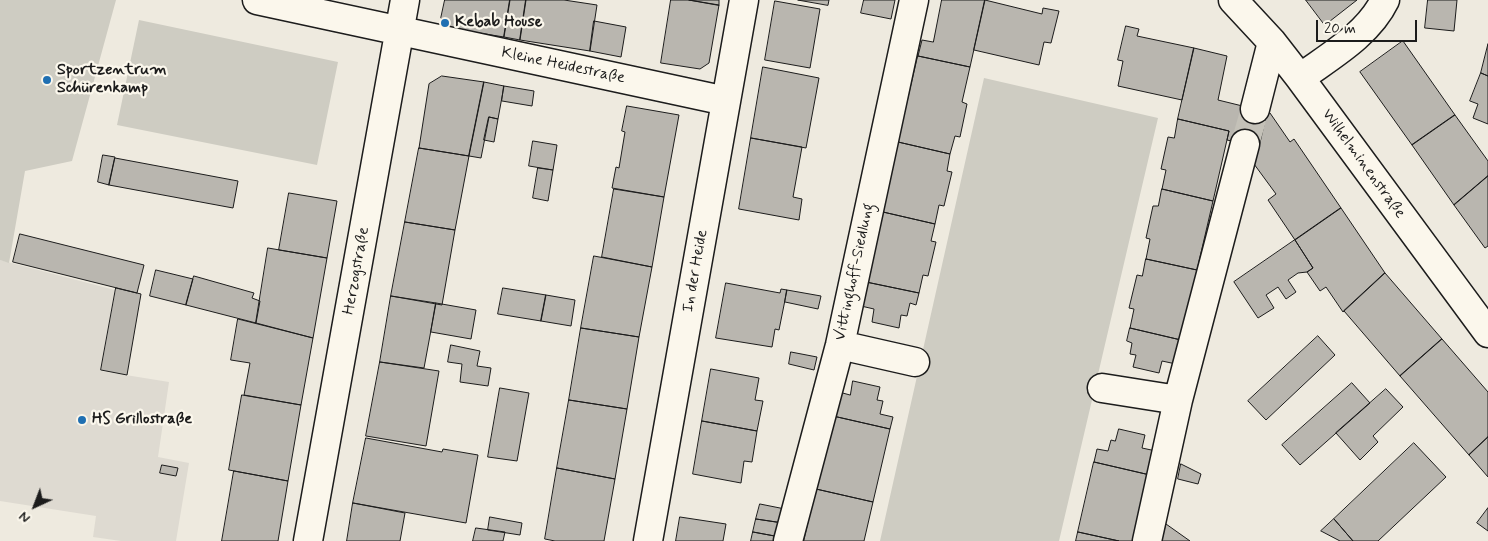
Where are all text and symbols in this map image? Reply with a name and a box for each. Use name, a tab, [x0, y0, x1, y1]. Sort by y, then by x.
scale bar	[1318, 10, 1419, 42]
place label: Kebab House	[455, 13, 542, 33]
marker: Kebab House	[439, 17, 451, 29]
text: 20 m	[1324, 19, 1356, 39]
street label: Kleine Heidestraße	[499, 44, 627, 88]
place label: Sportzentrum Schürenkamp	[57, 61, 167, 99]
marker: Sportzentrum Schürenkamp	[41, 74, 53, 86]
street label: Wilhelminenstraße	[1317, 106, 1409, 222]
street label: Vittinghoff-Siedlung	[831, 201, 879, 343]
street label: Herzogstraße	[340, 226, 374, 316]
street label: In der Heide	[679, 228, 713, 314]
place label: HS Grillostraße	[92, 410, 192, 430]
marker: HS Grillostraße	[76, 414, 88, 426]
north arrow	[10, 481, 60, 531]
text: N	[15, 507, 34, 527]

